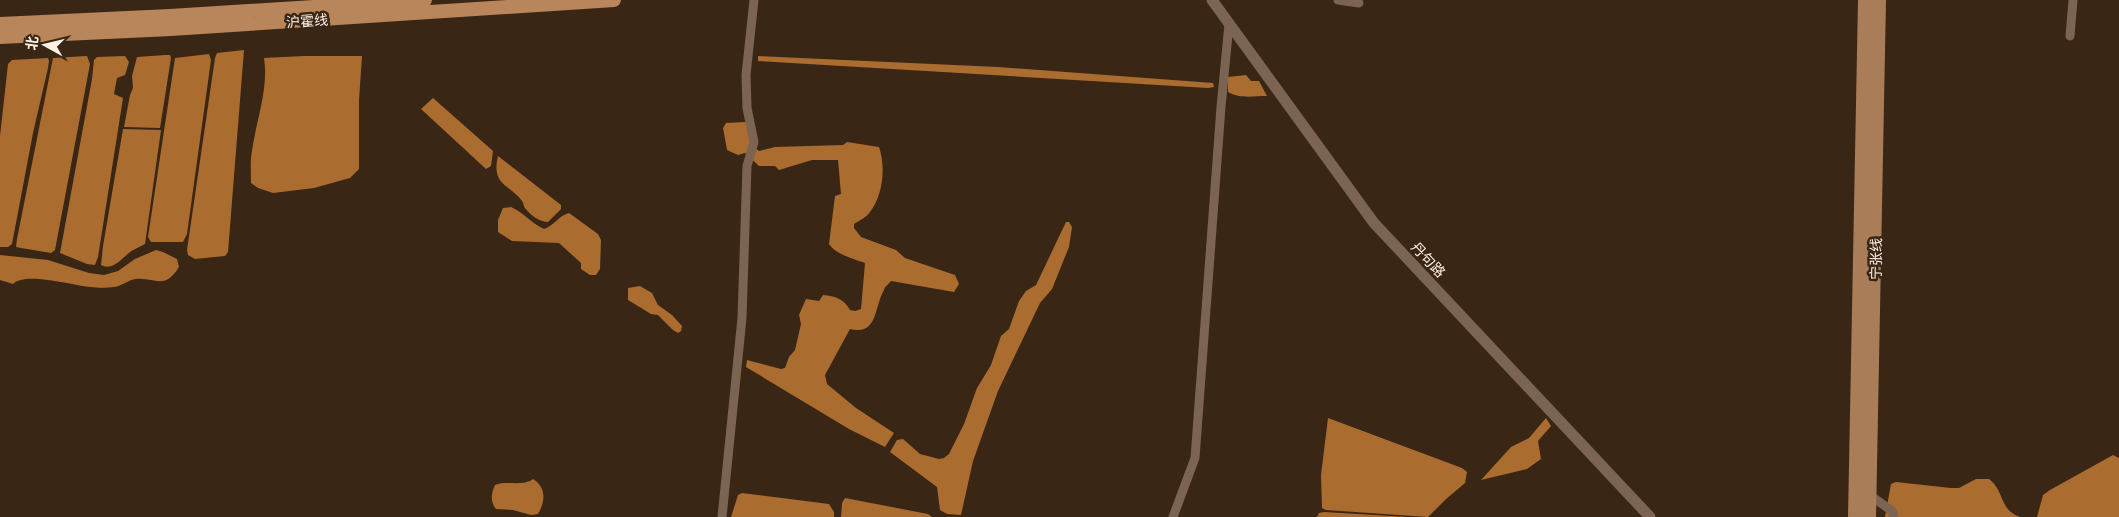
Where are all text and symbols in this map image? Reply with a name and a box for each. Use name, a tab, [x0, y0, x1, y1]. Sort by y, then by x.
street label: 沪霍线	[285, 9, 329, 31]
north arrow	[20, 20, 70, 70]
text: 北	[20, 35, 42, 51]
street label: 丹句路	[1407, 237, 1451, 281]
street label: 宁张线	[1865, 238, 1885, 280]

